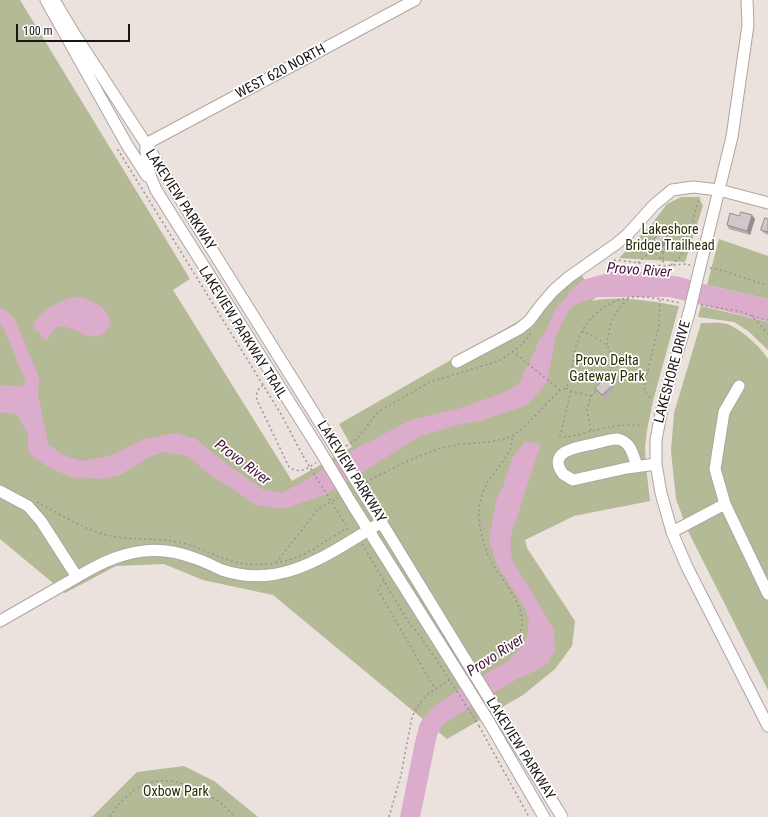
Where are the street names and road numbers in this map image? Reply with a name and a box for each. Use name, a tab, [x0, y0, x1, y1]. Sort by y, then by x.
street label: WEST 620 NORTH	[233, 41, 329, 103]
street label: LAKEVIEW PARKWAY	[141, 146, 219, 254]
street label: LAKEVIEW PARKWAY TRAIL	[194, 264, 290, 402]
street label: LAKESHORE DRIVE	[651, 319, 695, 425]
street label: LAKEVIEW PARKWAY	[313, 418, 389, 526]
street label: LAKEVIEW PARKWAY	[482, 695, 558, 803]

